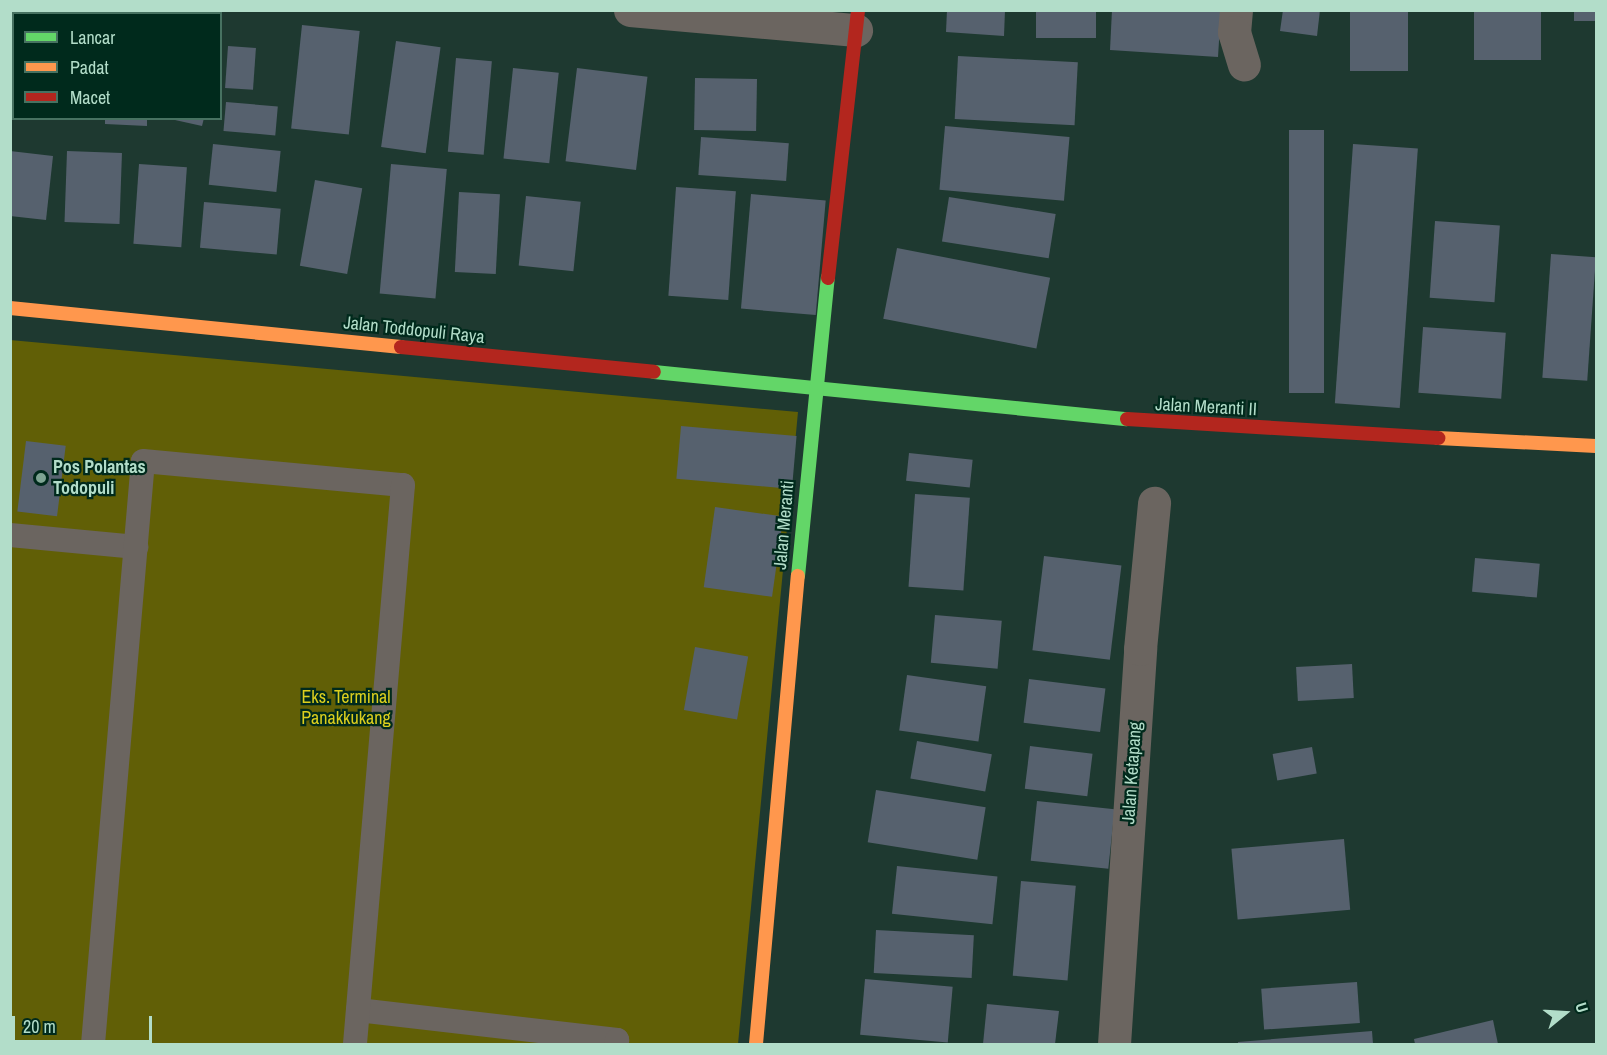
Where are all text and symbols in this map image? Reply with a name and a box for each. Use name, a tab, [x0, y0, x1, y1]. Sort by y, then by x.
legend	[12, 12, 222, 120]
text: Lancar	[70, 25, 115, 50]
text: Padat	[70, 55, 109, 80]
text: Macet	[70, 85, 110, 110]
street label: Jalan Toddopuli Raya	[342, 312, 486, 348]
street label: Jalan Meranti II	[1155, 394, 1257, 420]
place label: Pos Polantas Todopuli	[53, 457, 146, 500]
marker: Pos Polantas Todopuli	[34, 471, 48, 485]
street label: Jalan Meranti	[769, 480, 799, 570]
park label: Eks. Terminal Panakkukang	[301, 687, 391, 730]
street label: Jalan Ketapang	[1118, 721, 1146, 825]
north arrow	[1535, 983, 1595, 1043]
text: U	[1570, 1000, 1594, 1015]
scale bar	[15, 1004, 154, 1042]
text: 20 m	[23, 1014, 56, 1039]

